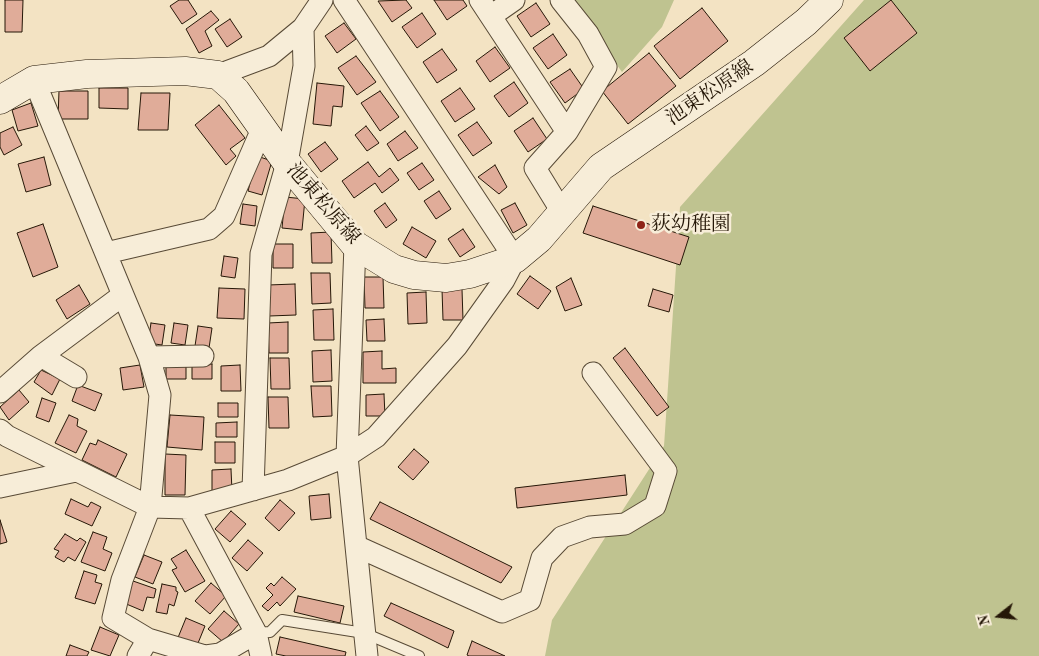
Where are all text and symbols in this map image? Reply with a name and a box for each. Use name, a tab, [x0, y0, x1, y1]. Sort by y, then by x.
street label: 池東松原線	[662, 55, 758, 131]
street label: 池東松原線	[281, 158, 365, 250]
place label: 荻幼稚園	[651, 213, 731, 237]
marker: 荻幼稚園	[635, 219, 647, 231]
north arrow	[974, 591, 1024, 641]
text: N	[976, 613, 993, 627]

